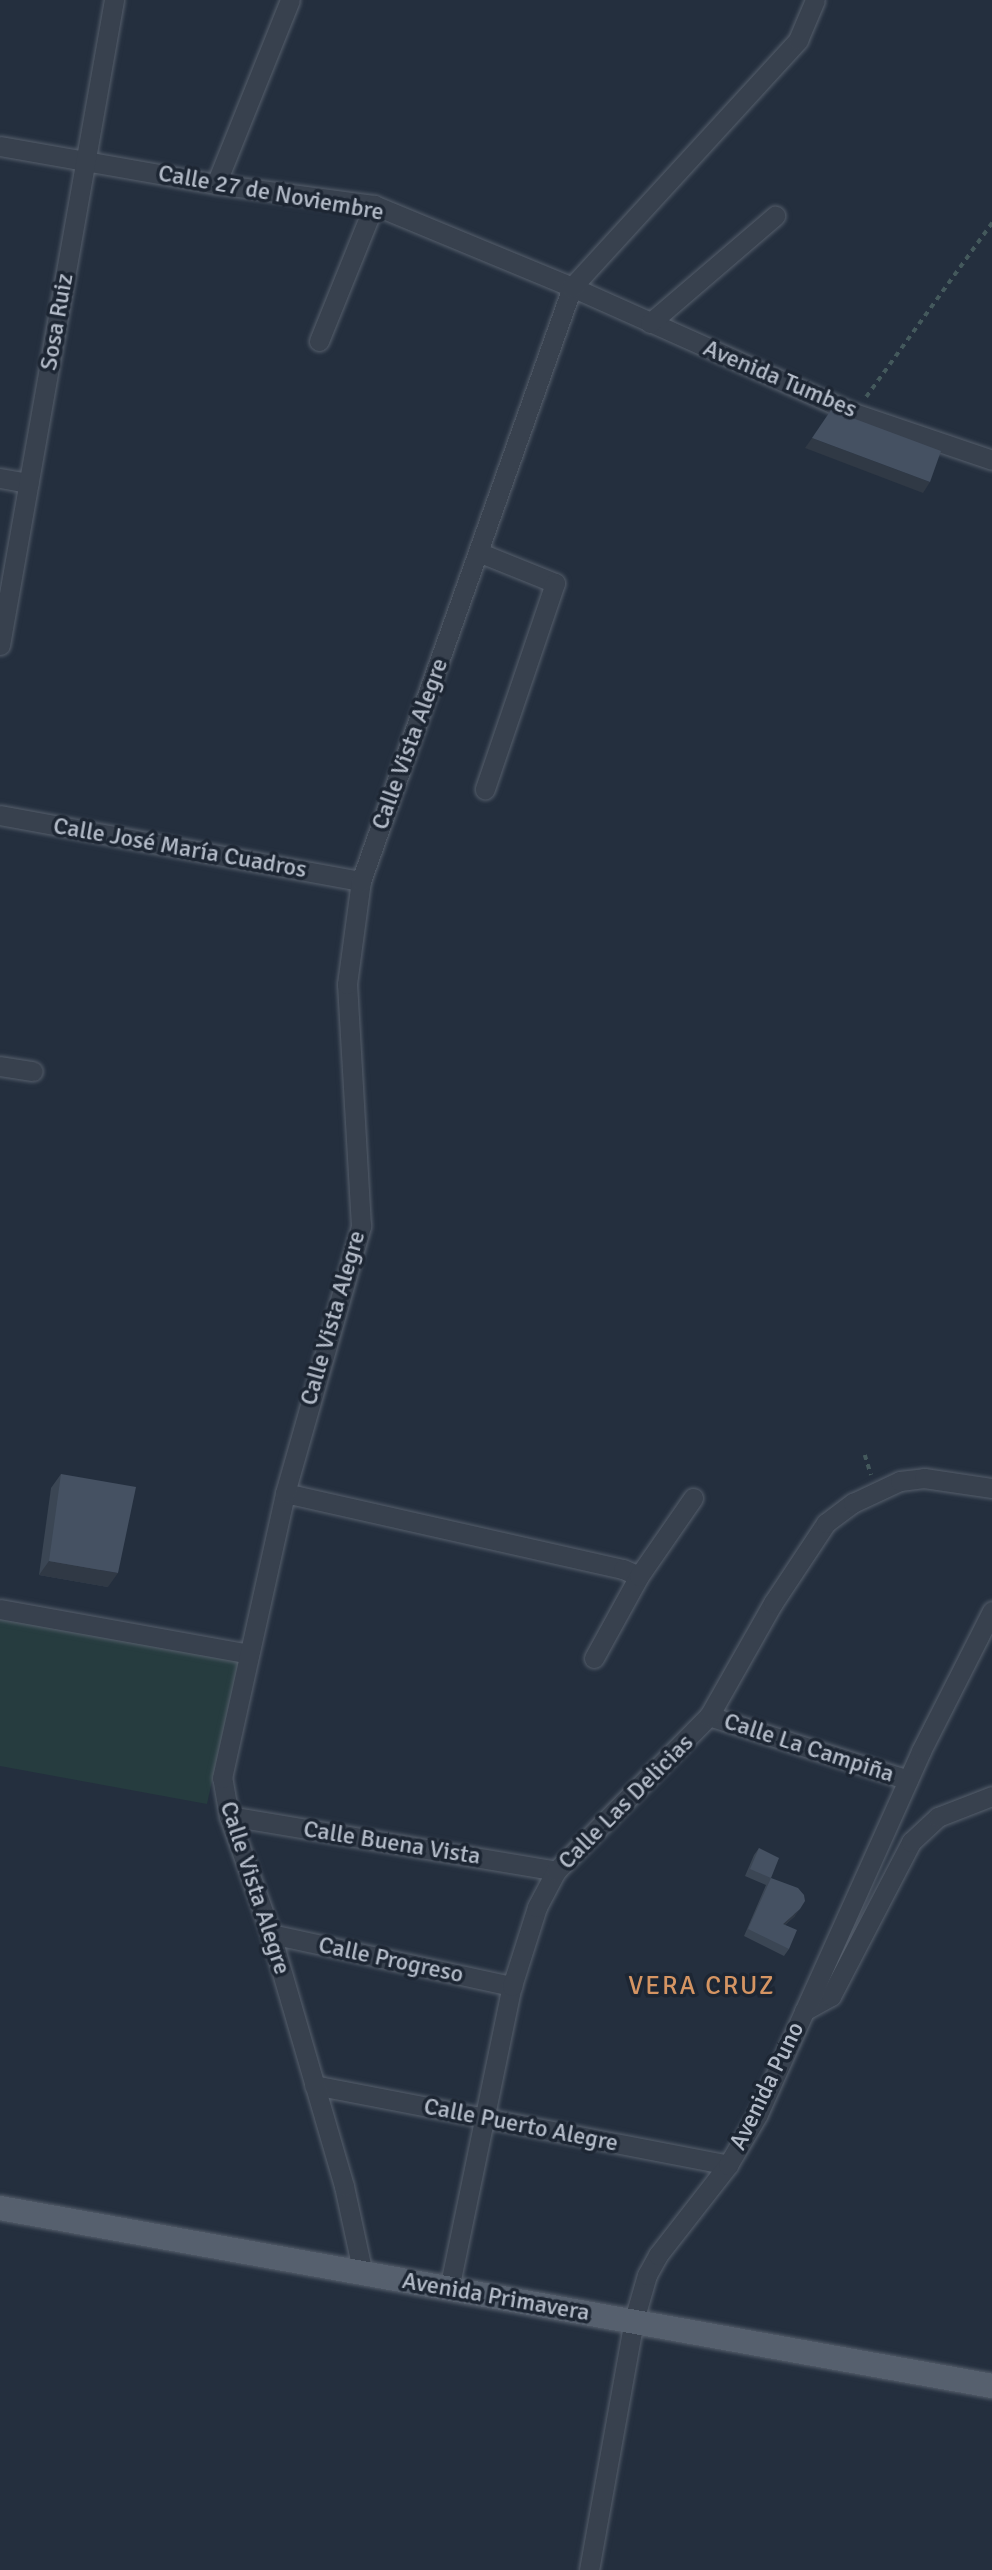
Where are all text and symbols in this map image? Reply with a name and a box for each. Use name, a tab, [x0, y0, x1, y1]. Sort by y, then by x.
street label: Calle 27 de Noviembre	[156, 159, 386, 227]
street label: Sosa Ruiz	[34, 271, 80, 373]
street label: Avenida Tumbes	[699, 334, 861, 424]
street label: Calle Vista Alegre	[366, 654, 454, 834]
street label: Calle José María Cuadros	[51, 812, 309, 884]
street label: Calle Vista Alegre	[294, 1227, 372, 1409]
street label: Calle La Campiña	[720, 1707, 898, 1789]
street label: Calle Las Delicias	[552, 1728, 700, 1876]
street label: Calle Vista Alegre	[213, 1798, 297, 1978]
street label: Calle Buena Vista	[301, 1815, 483, 1871]
street label: Calle Progreso	[316, 1931, 466, 1989]
district label: VERA CRUZ	[629, 1971, 775, 2003]
street label: Avenida Puno	[724, 2017, 810, 2155]
street label: Calle Puerto Alegre	[421, 2092, 621, 2158]
street label: Avenida Primavera	[400, 2266, 592, 2328]

